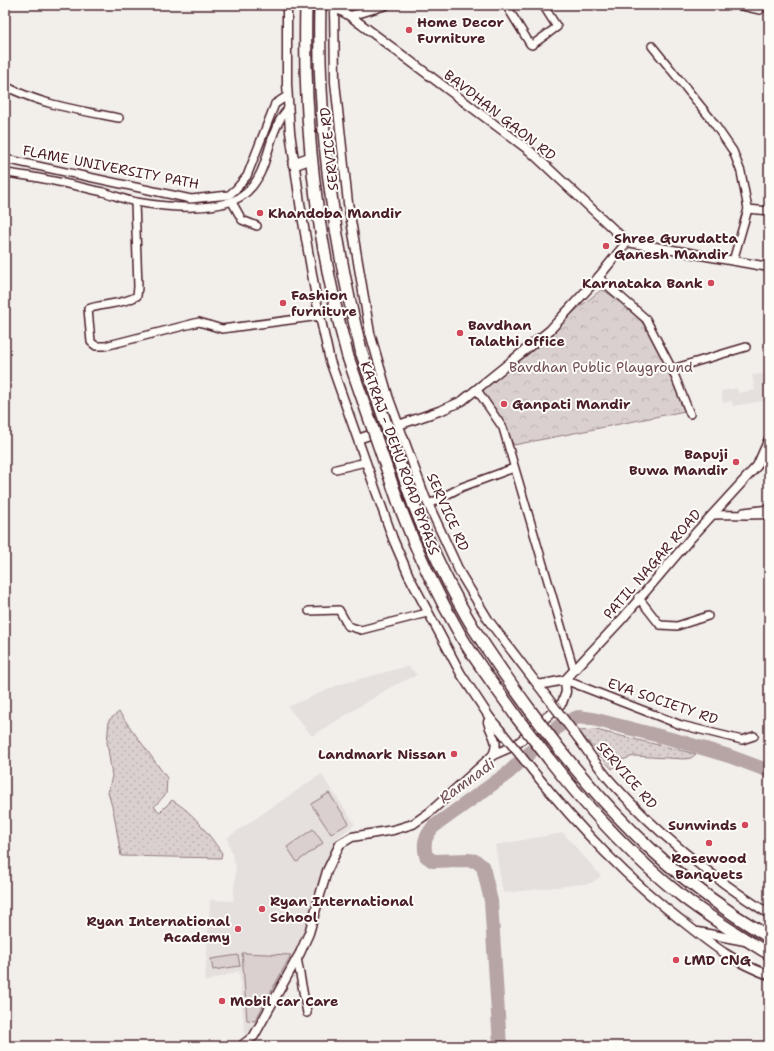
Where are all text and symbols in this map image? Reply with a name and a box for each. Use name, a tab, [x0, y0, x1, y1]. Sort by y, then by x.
place label: Home Decor Furniture	[417, 13, 505, 47]
marker: Home Decor Furniture	[404, 25, 414, 35]
street label: BAVDHAN GAON RD	[440, 66, 560, 164]
street label: SERVICE RD	[316, 106, 342, 192]
street label: FLAME UNIVERSITY PATH	[21, 141, 201, 193]
place label: Khandoba Mandir	[268, 204, 402, 222]
marker: Khandoba Mandir	[255, 208, 265, 218]
place label: Shree Gurudatta Ganesh Mandir	[614, 229, 738, 263]
marker: Shree Gurudatta Ganesh Mandir	[601, 241, 611, 251]
place label: Karnataka Bank	[582, 274, 703, 292]
marker: Karnataka Bank	[706, 278, 716, 288]
place label: Fashion furniture	[291, 286, 357, 320]
marker: Fashion furniture	[278, 298, 288, 308]
place label: Bavdhan Talathi office	[468, 316, 565, 350]
marker: Bavdhan Talathi office	[455, 328, 465, 338]
park label: Bavdhan Public Playground	[509, 358, 693, 376]
street label: KATRAJ - DEHU ROAD BYPASS	[356, 359, 444, 558]
place label: Ganpati Mandir	[512, 395, 631, 413]
marker: Ganpati Mandir	[499, 399, 509, 409]
place label: Bapuji Buwa Mandir	[629, 445, 728, 479]
marker: Bapuji Buwa Mandir	[731, 457, 741, 467]
street label: SERVICE RD	[423, 470, 473, 554]
street label: PATIL NAGAR ROAD	[599, 505, 705, 623]
street label: EVA SOCIETY RD	[605, 674, 721, 728]
street label: SERVICE RD	[593, 737, 661, 813]
place label: Landmark Nissan	[318, 745, 446, 763]
marker: Landmark Nissan	[449, 749, 459, 759]
water label: Ramnadi	[435, 753, 500, 808]
place label: Sunwinds	[668, 816, 737, 834]
marker: Sunwinds	[740, 820, 750, 830]
marker: Rosewood Banquets	[704, 838, 714, 848]
place label: Rosewood Banquets	[671, 849, 747, 883]
place label: Ryan International School	[270, 892, 414, 926]
marker: Ryan International School	[257, 904, 267, 914]
place label: Ryan International Academy	[86, 912, 230, 946]
marker: Ryan International Academy	[233, 924, 243, 934]
place label: LMD CNG	[684, 951, 751, 969]
marker: LMD CNG	[671, 955, 681, 965]
place label: Mobil car Care	[230, 992, 338, 1010]
marker: Mobil car Care	[217, 996, 227, 1006]

